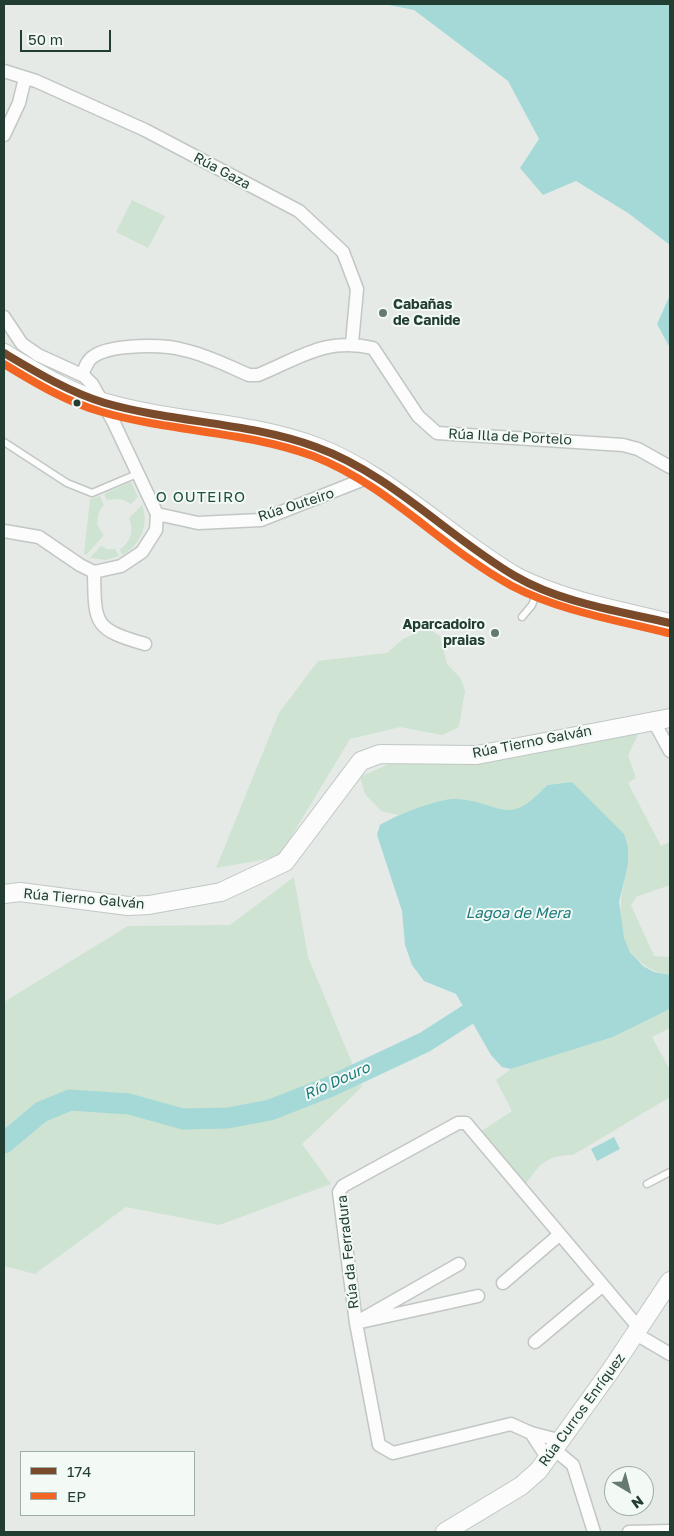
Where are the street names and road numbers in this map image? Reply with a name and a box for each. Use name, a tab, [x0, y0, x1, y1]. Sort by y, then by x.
street label: Rúa Gaza	[191, 149, 253, 193]
street label: Rúa Illa de Portelo	[448, 425, 572, 449]
street label: Rúa Outeiro	[256, 485, 336, 525]
street label: Rúa Tierno Galván	[471, 722, 593, 762]
street label: Rúa Tierno Galván	[23, 885, 145, 913]
street label: Rúa da Ferradura	[334, 1194, 362, 1310]
street label: Rúa Curros Enríquez	[535, 1350, 629, 1470]

